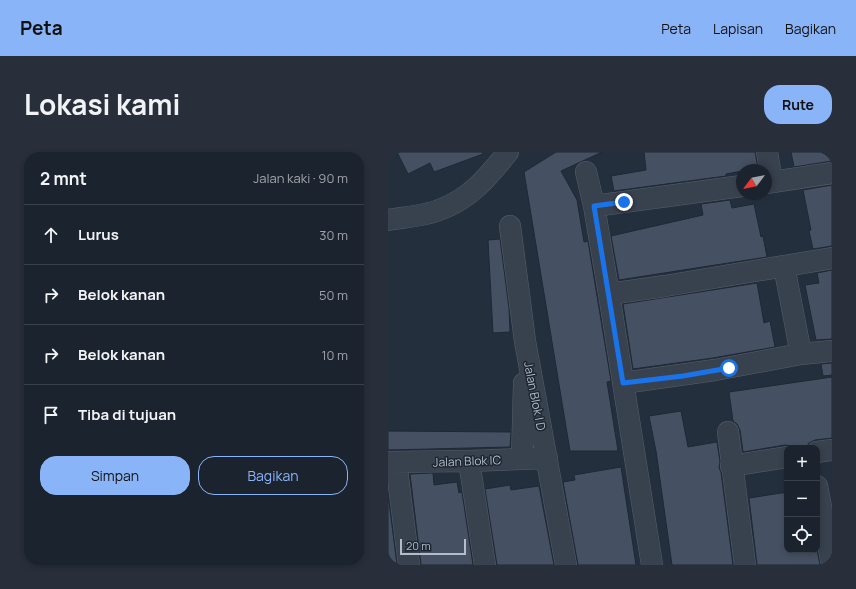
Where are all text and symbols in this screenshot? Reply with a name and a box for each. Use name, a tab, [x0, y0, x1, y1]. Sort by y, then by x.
text: Peta	[20, 15, 63, 41]
text: Peta	[661, 19, 691, 38]
text: Lapisan	[713, 19, 763, 38]
text: Bagikan	[785, 19, 836, 38]
text: Lokasi kami	[24, 85, 180, 123]
button: Rute	[764, 85, 832, 124]
north arrow	[736, 164, 772, 200]
text: 2 mnt	[40, 167, 87, 190]
text: Jalan kaki · 90 m	[253, 169, 348, 187]
route end	[615, 193, 633, 211]
icon: ahead	[40, 224, 62, 246]
text: Lurus	[78, 224, 119, 245]
text: 30 m	[319, 226, 348, 244]
icon: right	[40, 284, 62, 306]
text: Belok kanan	[78, 284, 165, 305]
text: 50 m	[319, 286, 348, 304]
icon: right	[40, 344, 62, 366]
text: Belok kanan	[78, 344, 165, 365]
text: 10 m	[321, 346, 348, 364]
route start	[720, 359, 738, 377]
street label: Jalan Blok I D	[520, 360, 550, 432]
icon: arrive	[40, 404, 62, 426]
text: Tiba di tujuan	[78, 404, 176, 425]
map controls	[784, 445, 820, 553]
button: +	[784, 445, 820, 481]
street label: Jalan Blok IC	[433, 451, 502, 471]
button: Simpan	[40, 456, 190, 495]
button: Bagikan	[198, 456, 348, 495]
button: −	[784, 481, 820, 517]
button: locate	[784, 517, 820, 553]
scale bar	[400, 537, 466, 556]
text: 20 m	[406, 538, 431, 553]

